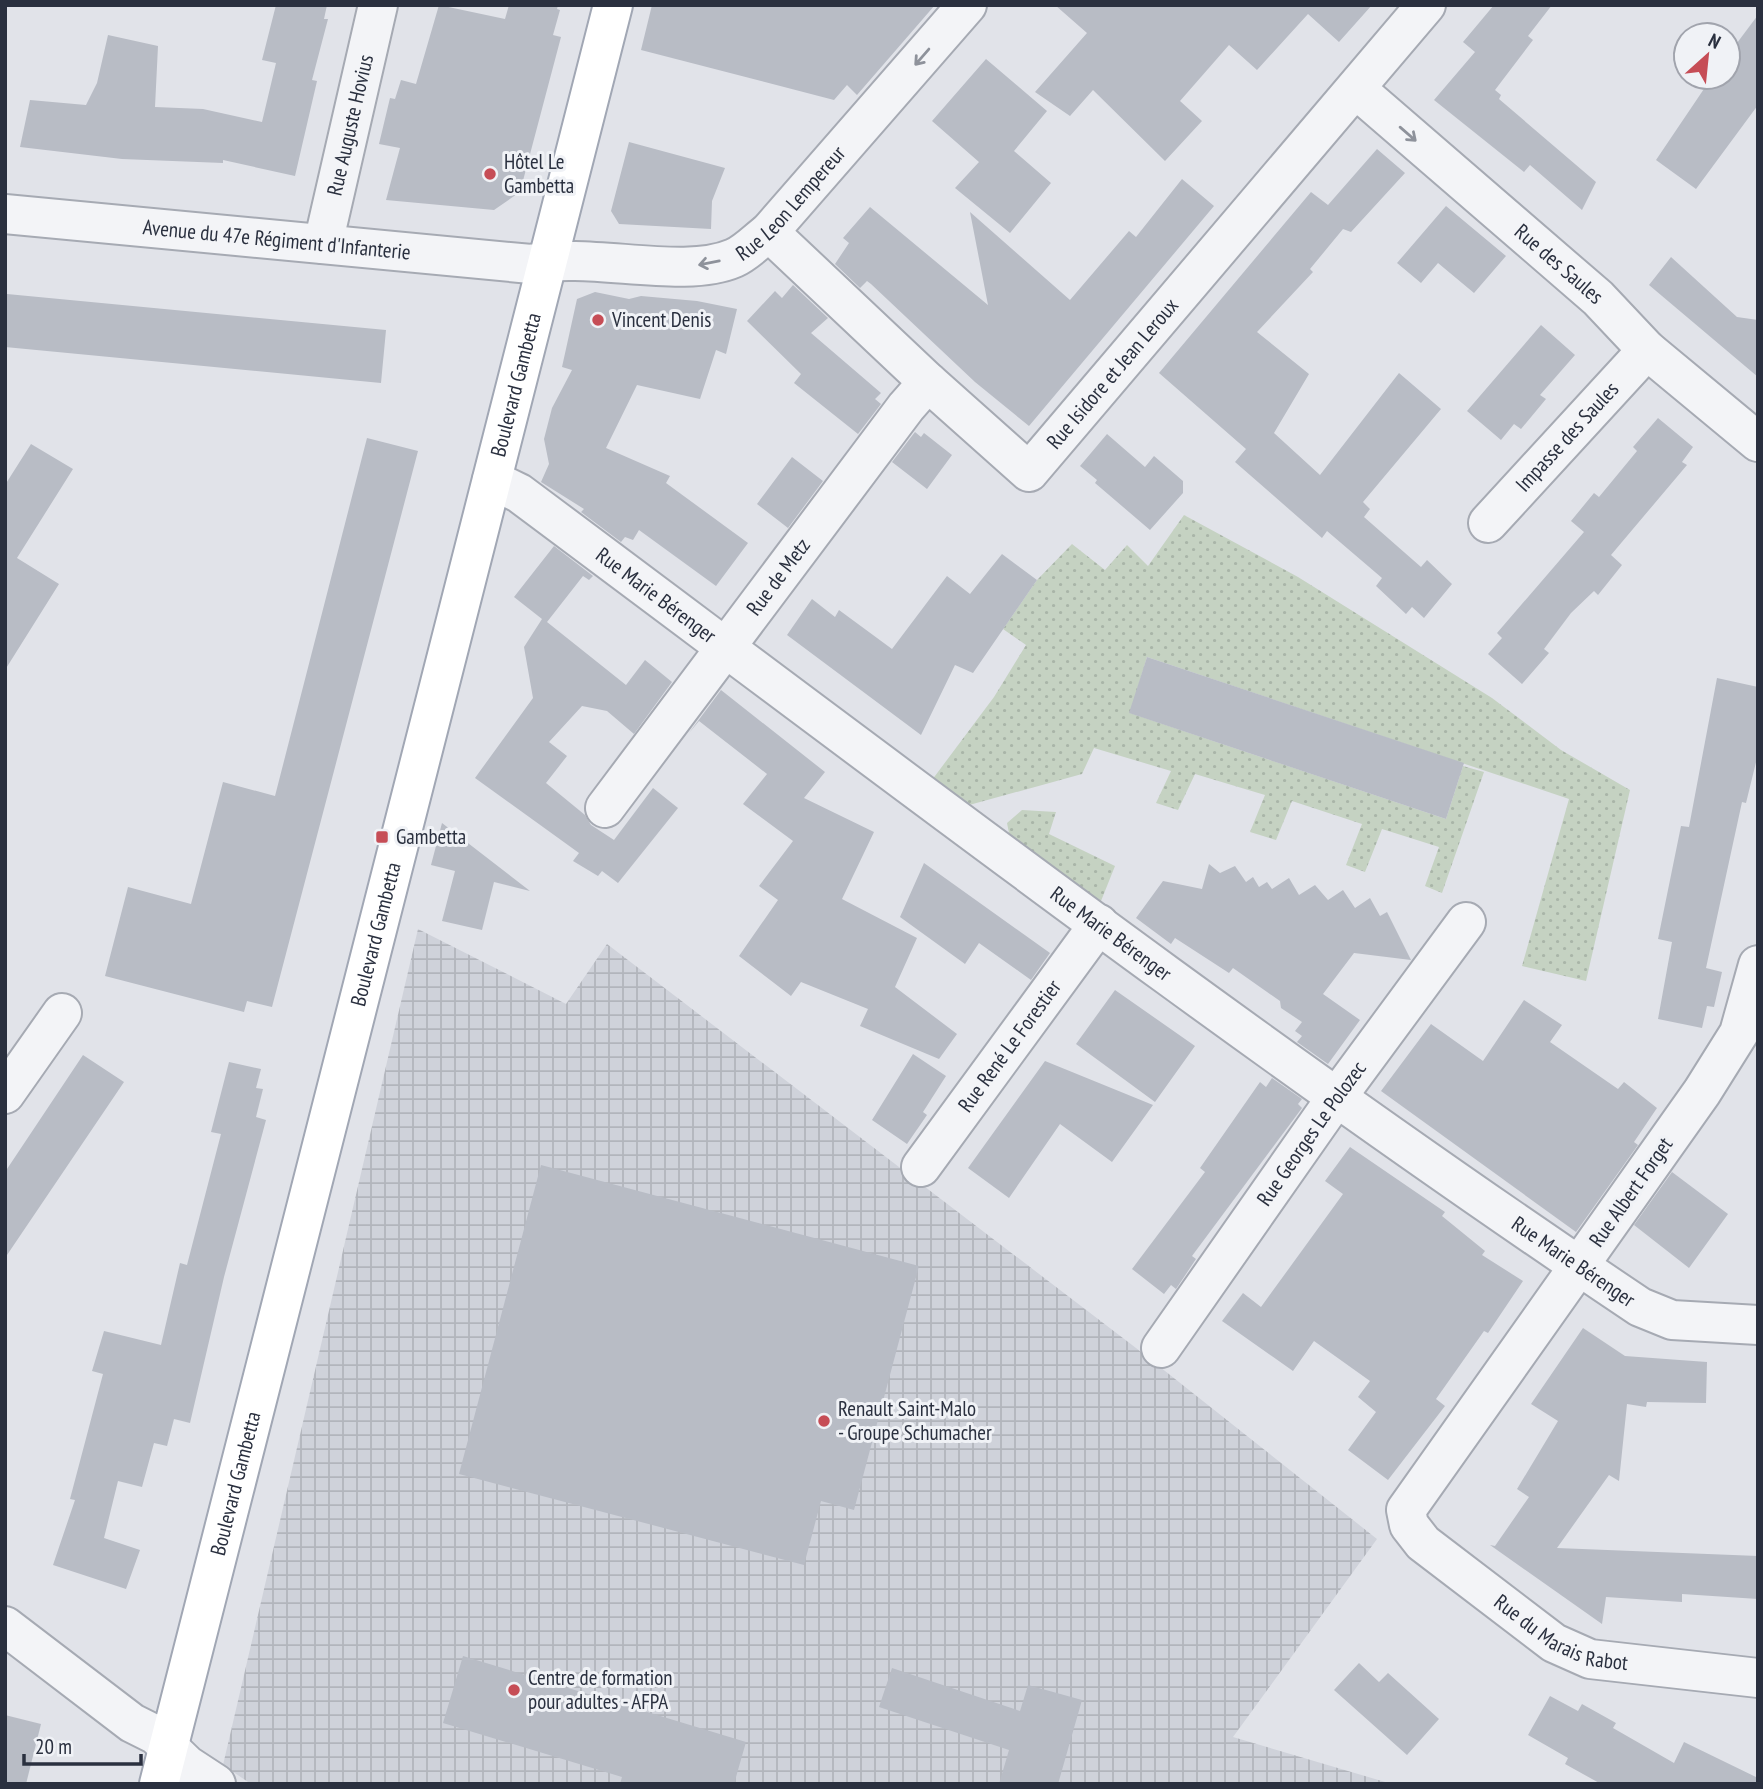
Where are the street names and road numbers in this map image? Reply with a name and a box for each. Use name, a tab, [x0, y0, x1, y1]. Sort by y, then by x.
street label: Rue Auguste Hovius	[321, 52, 379, 198]
street label: Rue Leon Lempereur	[731, 140, 851, 267]
street label: Avenue du 47e Régiment d'Infanterie	[142, 213, 412, 265]
street label: Rue des Saules	[1509, 218, 1609, 310]
street label: Rue Isidore et Jean Leroux	[1040, 292, 1184, 454]
street label: Boulevard Gambetta	[484, 310, 547, 459]
street label: Impasse des Saules	[1509, 376, 1624, 497]
street label: Rue de Metz	[740, 532, 816, 621]
street label: Rue Marie Bérenger	[591, 541, 722, 649]
street label: Boulevard Gambetta	[344, 859, 407, 1009]
street label: Rue Marie Bérenger	[1045, 880, 1177, 987]
street label: Rue René Le Forestier	[952, 974, 1067, 1117]
street label: Rue Georges Le Polozec	[1251, 1055, 1372, 1211]
street label: Rue Albert Forget	[1583, 1131, 1678, 1252]
street label: Rue Marie Bérenger	[1507, 1210, 1641, 1313]
street label: Boulevard Gambetta	[204, 1409, 266, 1558]
street label: Rue du Marais Rabot	[1489, 1588, 1630, 1676]

